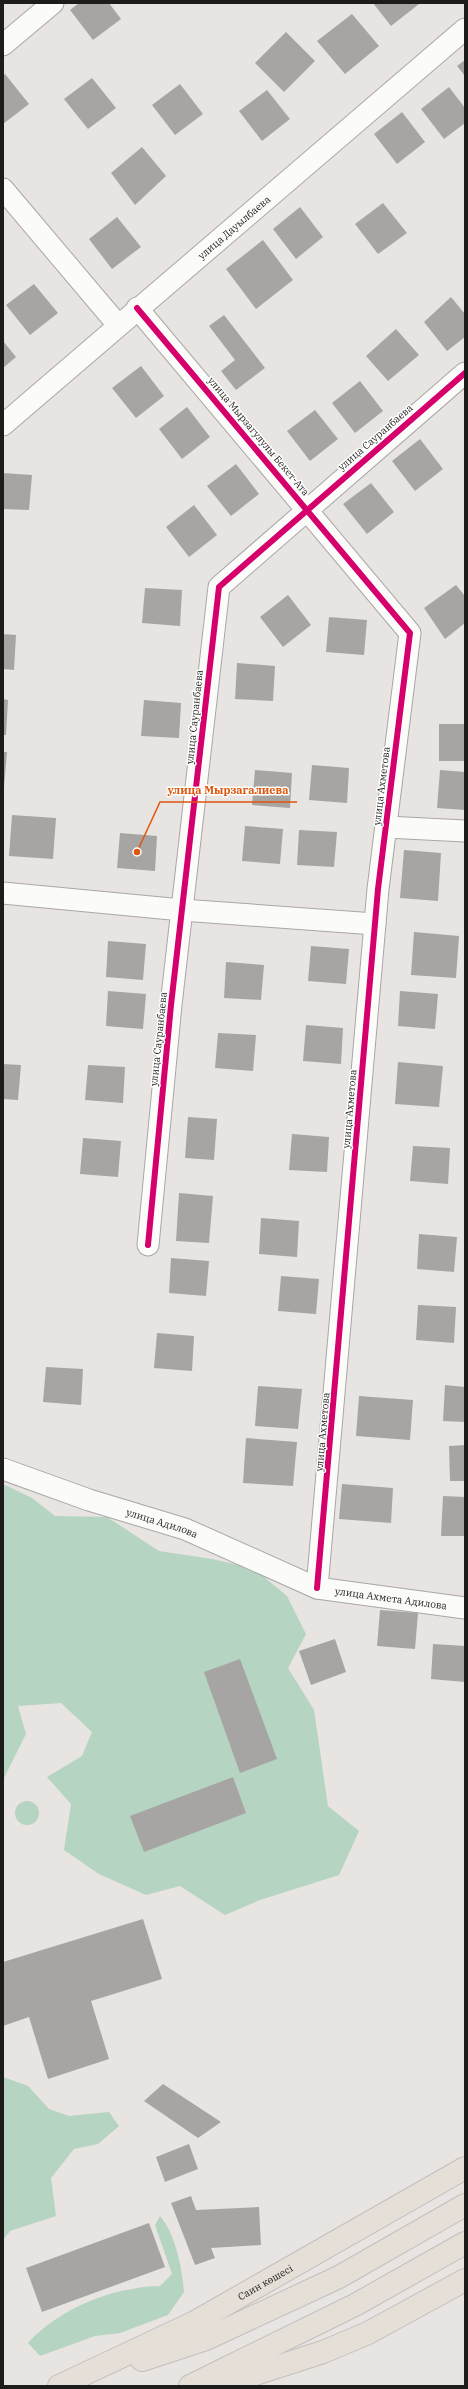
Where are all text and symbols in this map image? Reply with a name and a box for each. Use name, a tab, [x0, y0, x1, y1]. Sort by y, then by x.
street label: улица Дауылбаева	[195, 193, 273, 262]
street label: улица Мырзагулулы Бекет-Ата	[205, 374, 313, 499]
street label: улица Сауранбаева	[335, 401, 416, 473]
street label: улица Сауранбаева	[183, 669, 206, 765]
street label: улица Ахметова	[370, 745, 393, 826]
callout: улица Мырзагалиева	[160, 779, 297, 802]
text: улица Мырзагалиева	[166, 783, 289, 797]
street label: улица Сауранбаева	[147, 991, 170, 1087]
street label: улица Ахметова	[340, 1068, 359, 1149]
street label: улица Ахметова	[313, 1391, 332, 1472]
street label: улица Адилова	[125, 1506, 200, 1541]
street label: улица Ахмета Адилова	[334, 1584, 448, 1613]
street label: Саин көшесі	[236, 2262, 295, 2303]

